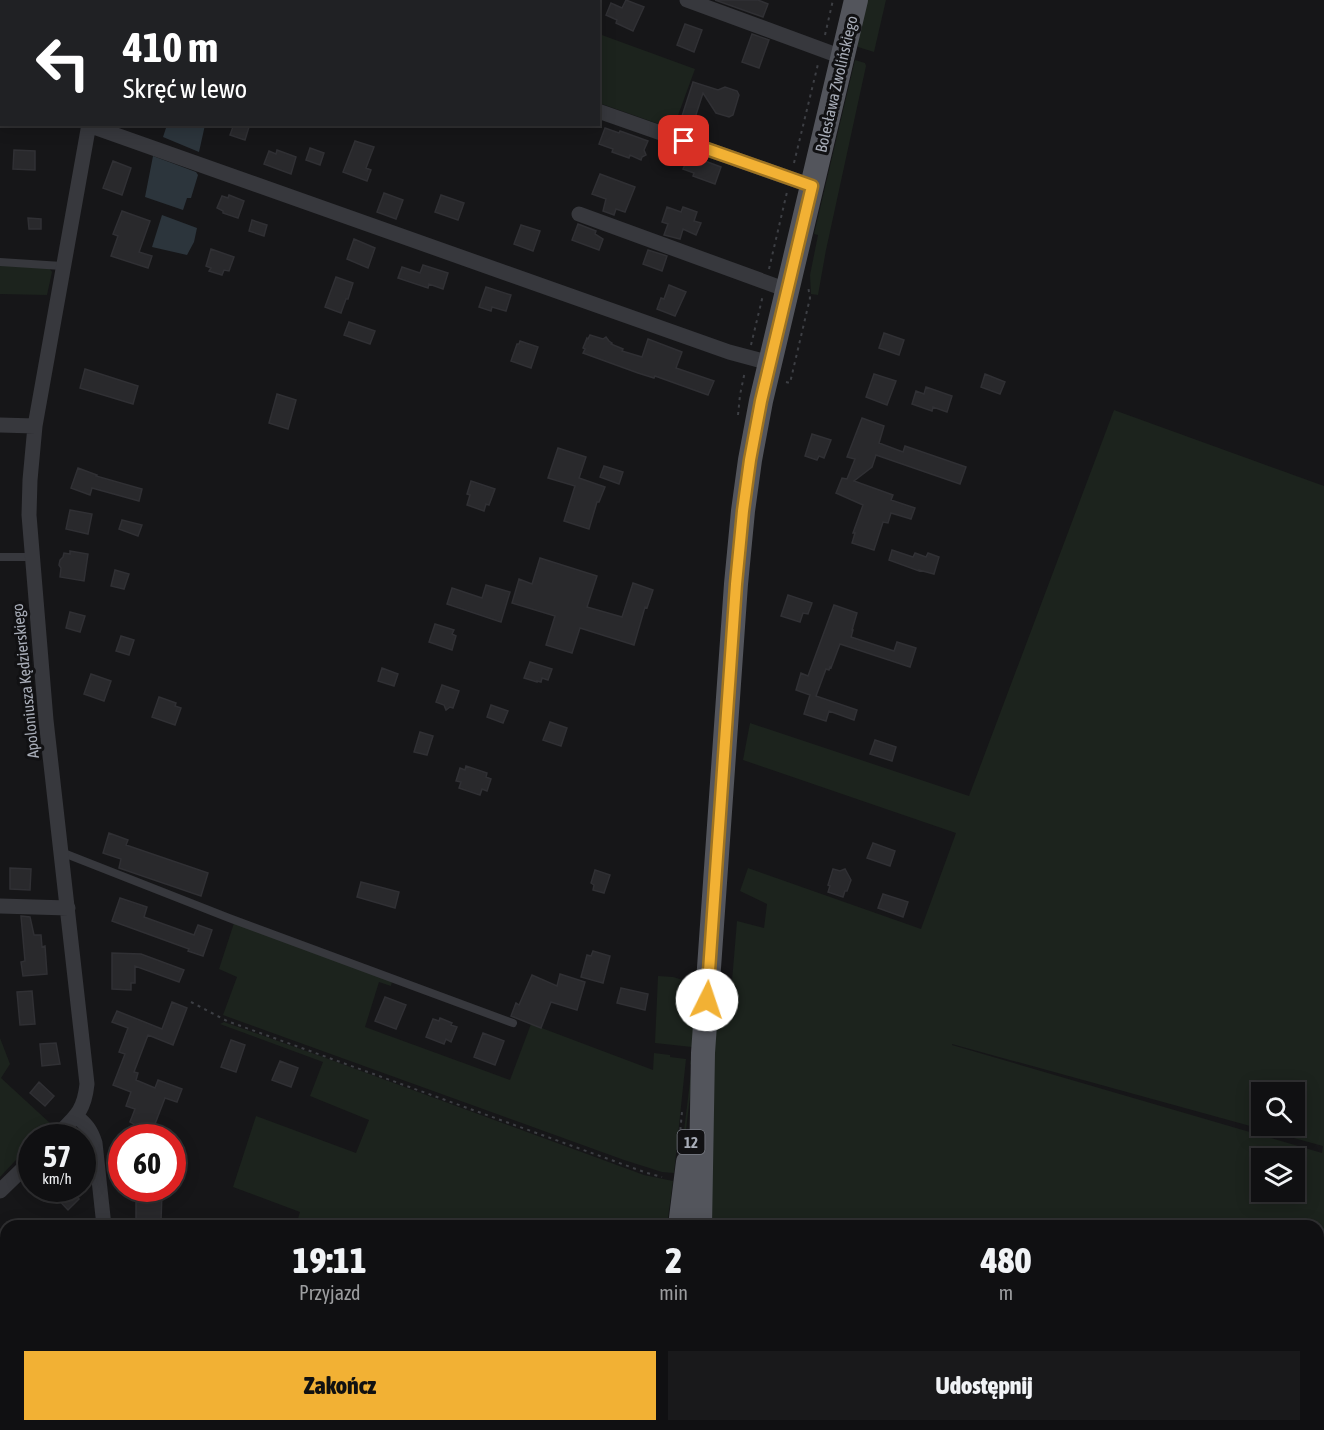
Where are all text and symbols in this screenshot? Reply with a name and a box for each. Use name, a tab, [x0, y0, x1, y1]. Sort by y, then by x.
street label: Bolesława Zwolińskiego	[812, 14, 861, 154]
text: 410 m	[123, 23, 218, 71]
icon: left	[24, 24, 102, 102]
text: Skręć w lewo	[123, 73, 247, 104]
pin	[658, 115, 709, 166]
icon: arrive	[667, 124, 700, 157]
street label: Apoloniusza Kędzierskiego	[8, 603, 43, 759]
position arrow	[675, 968, 739, 1032]
map controls	[1251, 1082, 1305, 1202]
button: search	[1251, 1082, 1305, 1136]
speed limit sign: 60	[108, 1124, 186, 1202]
road number: 12	[678, 1130, 704, 1154]
text: 57	[43, 1139, 71, 1173]
button: layers	[1251, 1148, 1305, 1202]
text: km/h	[42, 1170, 72, 1187]
text: 19:11	[293, 1239, 367, 1281]
text: 2	[665, 1239, 682, 1281]
text: 480	[981, 1239, 1031, 1281]
text: Przyjazd	[299, 1281, 360, 1304]
text: min	[659, 1281, 688, 1304]
text: m	[999, 1281, 1013, 1304]
button: Zakończ	[24, 1351, 656, 1420]
button: Udostępnij	[668, 1351, 1300, 1420]

